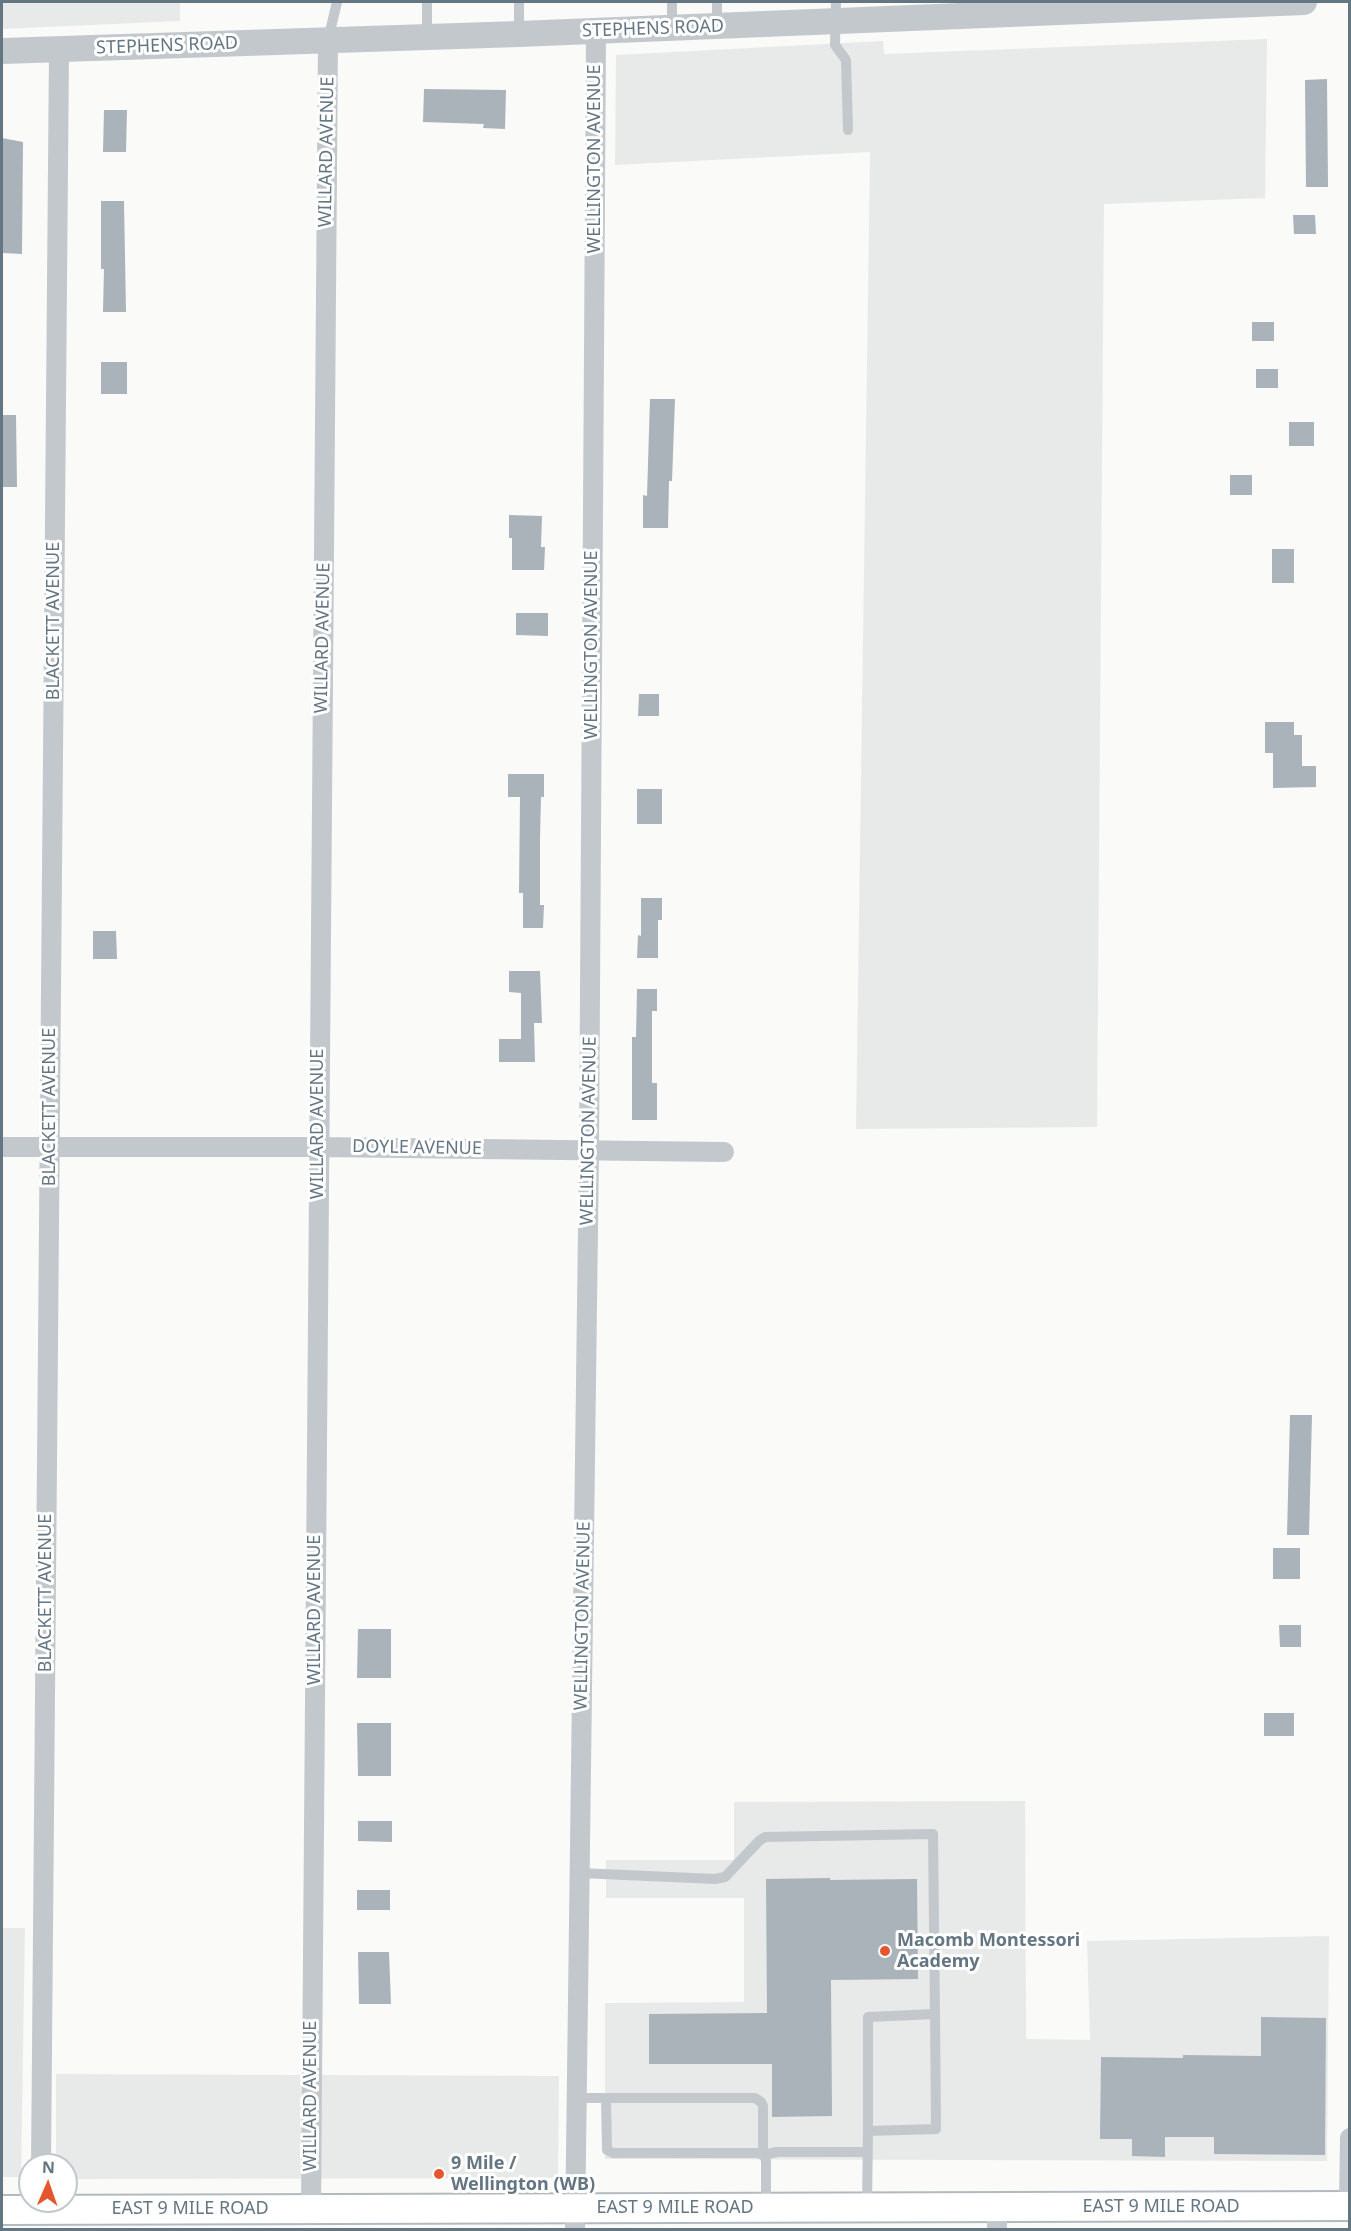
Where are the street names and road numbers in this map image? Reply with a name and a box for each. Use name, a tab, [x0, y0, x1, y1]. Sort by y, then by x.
street label: STEPHENS ROAD	[582, 16, 724, 42]
street label: STEPHENS ROAD	[96, 33, 238, 59]
street label: WELLINGTON AVENUE	[584, 65, 606, 253]
street label: WILLARD AVENUE	[315, 76, 339, 228]
street label: BLACKETT AVENUE	[43, 542, 65, 700]
street label: WELLINGTON AVENUE	[581, 551, 603, 739]
street label: WILLARD AVENUE	[311, 562, 335, 714]
street label: BLACKETT AVENUE	[39, 1028, 61, 1186]
street label: WELLINGTON AVENUE	[577, 1036, 601, 1226]
street label: WILLARD AVENUE	[307, 1049, 329, 1199]
street label: DOYLE AVENUE	[352, 1136, 482, 1160]
street label: BLACKETT AVENUE	[35, 1514, 57, 1672]
street label: WELLINGTON AVENUE	[571, 1521, 595, 1711]
street label: WILLARD AVENUE	[304, 1535, 326, 1685]
street label: WILLARD AVENUE	[300, 2021, 322, 2171]
street label: EAST 9 MILE ROAD	[1082, 2196, 1240, 2218]
street label: EAST 9 MILE ROAD	[596, 2197, 754, 2219]
street label: EAST 9 MILE ROAD	[111, 2198, 269, 2220]

